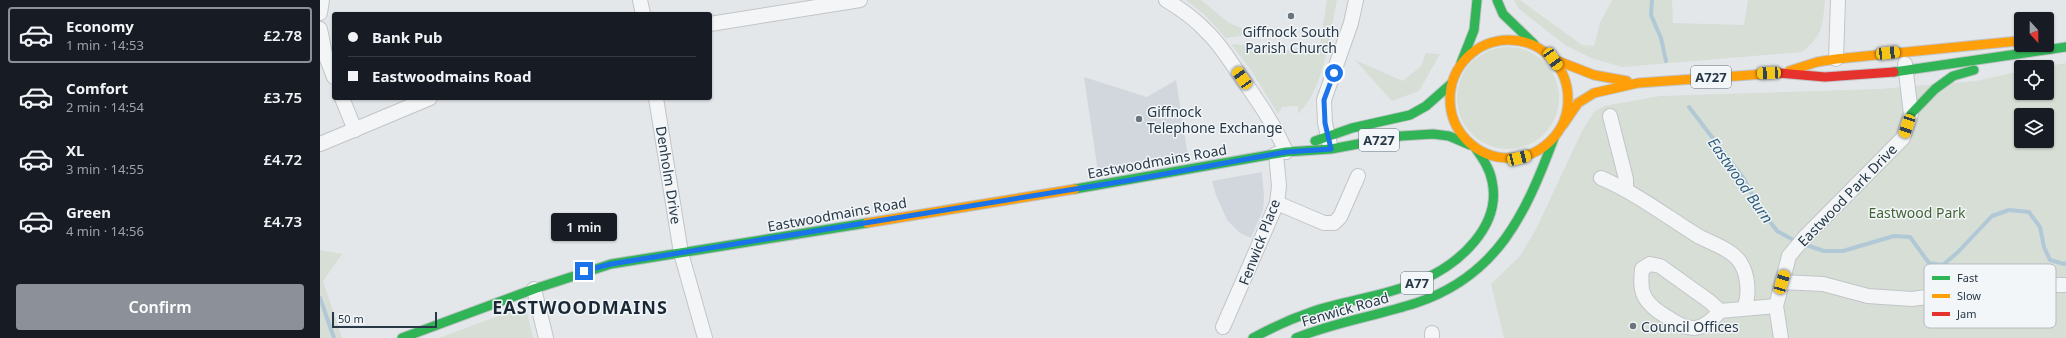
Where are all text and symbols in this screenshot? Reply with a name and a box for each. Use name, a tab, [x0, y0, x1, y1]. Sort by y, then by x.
marker: Giffnock South Parish Church	[1286, 11, 1296, 21]
north arrow	[2014, 12, 2054, 52]
map controls	[2014, 12, 2054, 148]
text: Economy	[66, 16, 134, 36]
icon: car	[18, 17, 54, 53]
place label: Giffnock South Parish Church	[1243, 22, 1339, 57]
text: £2.78	[264, 25, 302, 45]
text: Bank Pub	[372, 27, 442, 47]
text: 1 min · 14:53	[66, 36, 144, 54]
car	[1541, 46, 1565, 72]
car	[1875, 46, 1901, 60]
button: locate	[2014, 60, 2054, 100]
route start	[1325, 64, 1343, 82]
car	[1230, 65, 1254, 91]
text: Eastwoodmains Road	[372, 66, 531, 86]
road number: A727	[1691, 66, 1731, 88]
car	[1757, 66, 1781, 80]
text: Comfort	[66, 78, 128, 98]
icon: car	[18, 79, 54, 115]
text: £3.75	[264, 87, 302, 107]
text: 2 min · 14:54	[66, 98, 144, 116]
place label: Giffnock Telephone Exchange	[1147, 102, 1283, 137]
button: layers	[2014, 108, 2054, 148]
car	[1898, 113, 1916, 139]
marker: Giffnock Telephone Exchange	[1134, 114, 1144, 124]
street label: Denholm Drive	[652, 125, 686, 225]
road number: A727	[1359, 129, 1399, 151]
water label: Eastwood Burn	[1704, 133, 1778, 227]
street label: Eastwoodmains Road	[1086, 139, 1228, 183]
text: XL	[66, 140, 84, 160]
street label: Eastwood Park Drive	[1793, 140, 1901, 250]
icon: car	[18, 141, 54, 177]
text: £4.72	[264, 149, 302, 169]
car	[1506, 149, 1532, 167]
text: 3 min · 14:55	[66, 160, 144, 178]
street label: Eastwoodmains Road	[766, 192, 908, 236]
street label: Fenwick Place	[1234, 196, 1284, 288]
text: Green	[66, 202, 111, 222]
icon: car	[18, 203, 54, 239]
park label: Eastwood Park	[1868, 203, 1966, 222]
text: £4.73	[264, 211, 302, 231]
callout: 1 min	[551, 213, 617, 241]
text: 1 min	[566, 218, 602, 236]
text: 4 min · 14:56	[66, 222, 144, 240]
route end	[575, 262, 593, 280]
legend	[1924, 264, 2056, 328]
car	[1773, 269, 1791, 295]
text: Fast	[1957, 270, 1978, 285]
road number: A77	[1401, 272, 1433, 294]
button: Confirm	[16, 284, 304, 330]
street label: Fenwick Road	[1299, 287, 1391, 331]
text: Slow	[1957, 288, 1981, 303]
district label: EASTWOODMAINS	[492, 295, 668, 319]
text: Jam	[1956, 306, 1976, 321]
scale bar	[332, 310, 437, 329]
text: 50 m	[338, 311, 364, 326]
place label: Council Offices	[1641, 317, 1739, 336]
marker: Council Offices	[1628, 321, 1638, 331]

